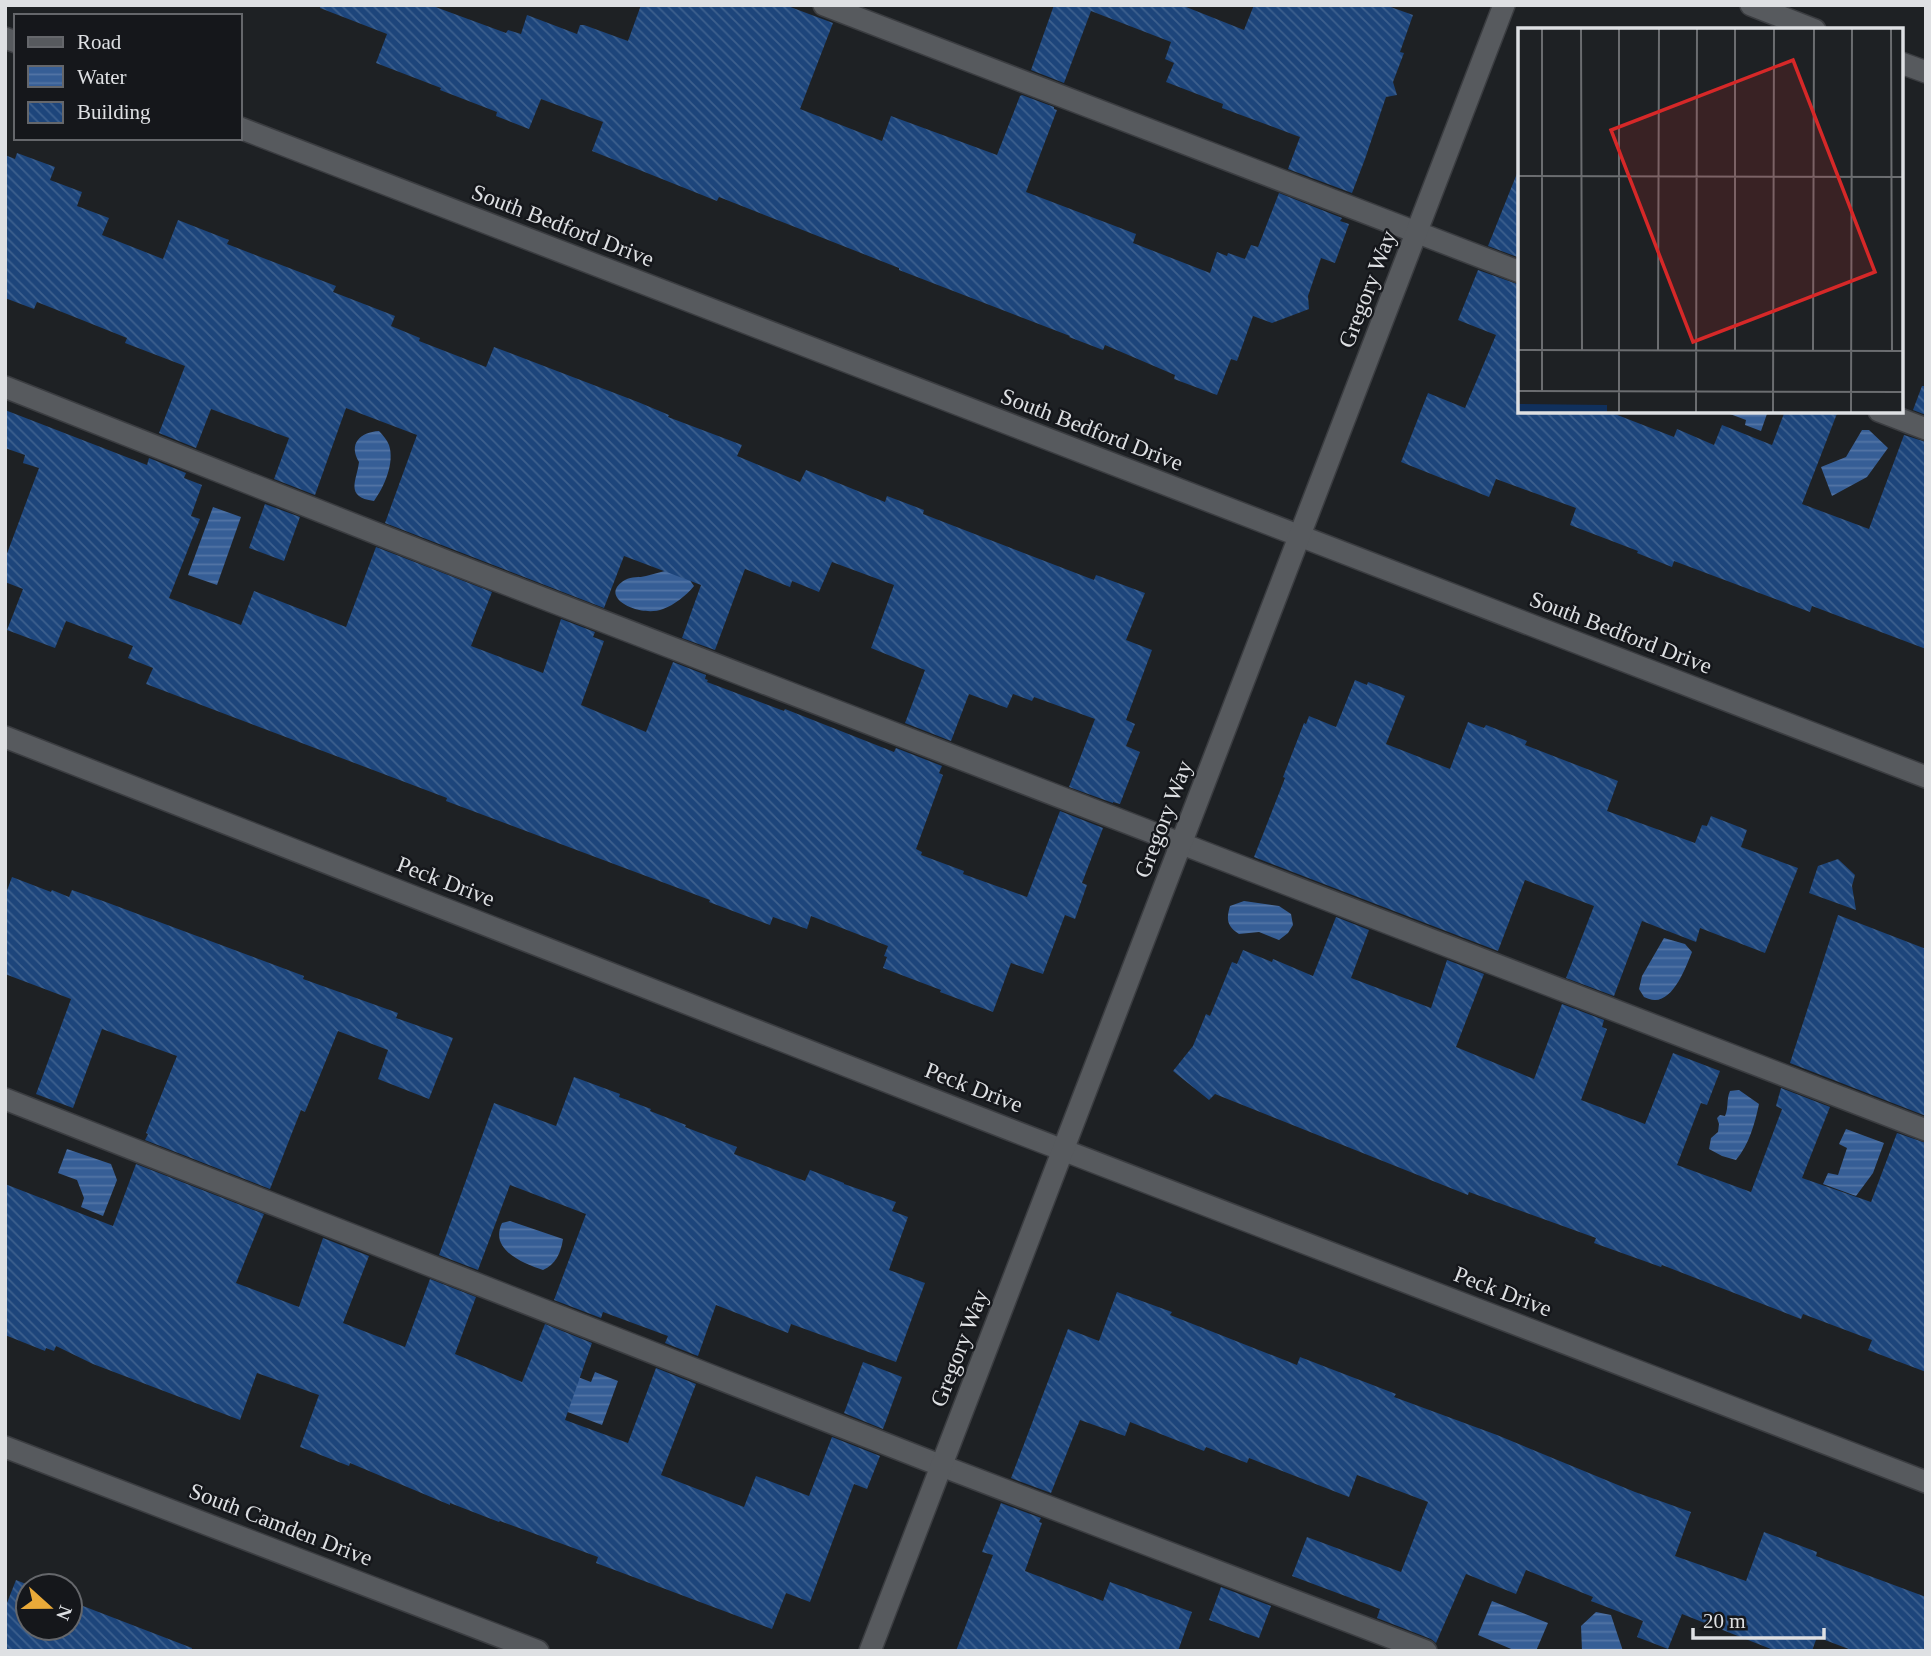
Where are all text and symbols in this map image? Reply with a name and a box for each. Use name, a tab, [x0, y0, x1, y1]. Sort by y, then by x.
legend	[14, 14, 242, 140]
inset map	[1518, 28, 1903, 413]
text: Road	[77, 30, 122, 54]
text: Water	[77, 65, 127, 89]
text: Building	[77, 100, 151, 124]
street label: South Bedford Drive	[468, 179, 657, 272]
street label: Gregory Way	[1334, 227, 1401, 351]
street label: South Bedford Drive	[997, 383, 1186, 476]
street label: South Bedford Drive	[1526, 586, 1715, 679]
street label: Gregory Way	[1130, 757, 1197, 881]
street label: Peck Drive	[393, 851, 498, 912]
street label: Peck Drive	[921, 1057, 1026, 1118]
street label: Peck Drive	[1450, 1261, 1555, 1322]
street label: Gregory Way	[926, 1286, 993, 1410]
street label: South Camden Drive	[186, 1478, 376, 1571]
north arrow	[14, 1572, 84, 1642]
scale bar	[1693, 1596, 1824, 1640]
text: N	[52, 1603, 77, 1623]
text: 20 m	[1703, 1609, 1746, 1633]

